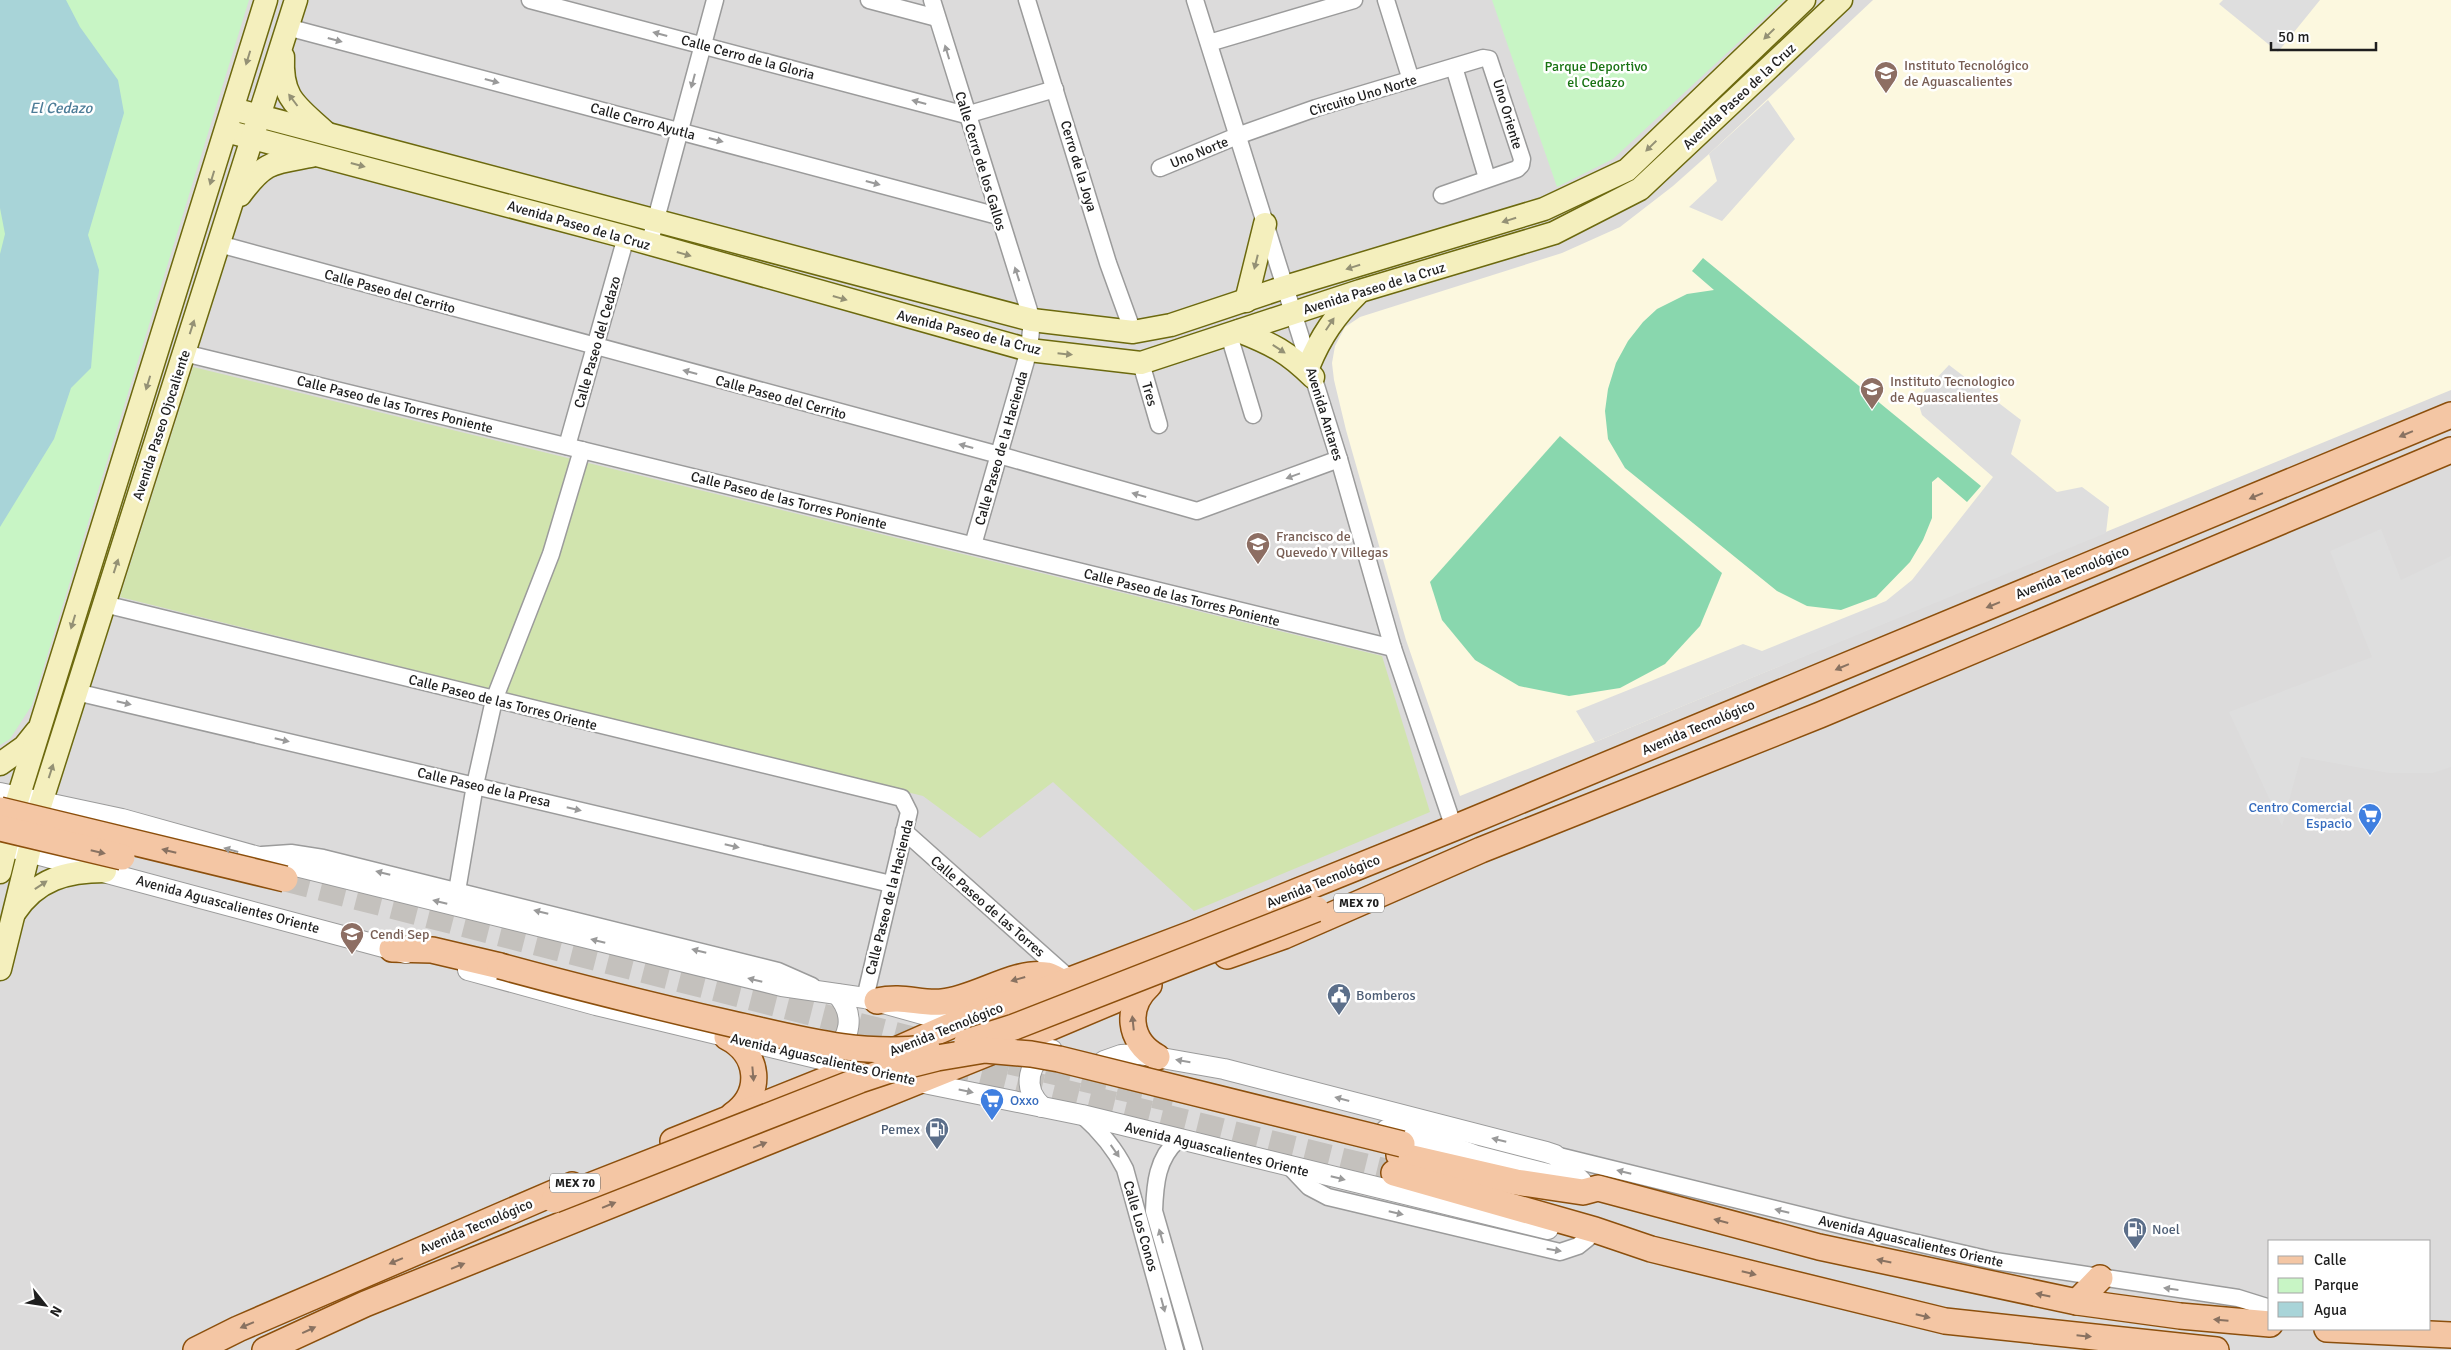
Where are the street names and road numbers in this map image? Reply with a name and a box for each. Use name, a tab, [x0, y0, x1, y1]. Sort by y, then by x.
street label: Calle Cerro de la Gloria	[679, 31, 817, 83]
street label: Avenida Paseo de la Cruz	[1679, 40, 1799, 153]
street label: Circuito Uno Norte	[1307, 71, 1419, 120]
street label: Uno Oriente	[1489, 77, 1526, 151]
street label: Calle Cerro de los Gallos	[951, 90, 1010, 233]
street label: Calle Cerro Ayutla	[589, 99, 697, 144]
street label: Cerro de la Joya	[1057, 119, 1100, 214]
street label: Uno Norte	[1168, 133, 1231, 172]
street label: Avenida Paseo de la Cruz	[505, 197, 652, 254]
street label: Avenida Paseo de la Cruz	[1301, 259, 1447, 318]
street label: Calle Paseo del Cerrito	[322, 266, 457, 317]
street label: Calle Paseo del Cedazo	[570, 274, 624, 410]
street label: Avenida Paseo de la Cruz	[895, 306, 1043, 359]
street label: Avenida Paseo Ojocaliente	[129, 348, 194, 503]
street label: Avenida Antares	[1302, 365, 1347, 463]
street label: Calle Paseo de la Hacienda	[971, 369, 1032, 527]
street label: Calle Paseo de las Torres Poniente	[295, 372, 495, 437]
street label: Calle Paseo del Cerrito	[713, 372, 848, 423]
street label: Tres	[1138, 380, 1161, 408]
street label: Calle Paseo de las Torres Poniente	[689, 468, 889, 533]
street label: Avenida Tecnológico	[2013, 542, 2131, 603]
street label: Calle Paseo de las Torres Poniente	[1082, 565, 1282, 630]
street label: Calle Paseo de las Torres Oriente	[407, 671, 599, 734]
street label: Avenida Tecnológico	[1639, 696, 1757, 759]
street label: Calle Paseo de la Presa	[416, 764, 552, 811]
street label: Calle Paseo de la Hacienda	[862, 818, 917, 977]
street label: Avenida Tecnológico	[1264, 851, 1382, 912]
street label: Calle Paseo de las Torres	[927, 852, 1048, 961]
street label: Avenida Aguascalientes Oriente	[134, 872, 321, 937]
road number: MEX 70	[1334, 894, 1384, 912]
street label: Avenida Tecnológico	[887, 999, 1005, 1060]
street label: Avenida Aguascalientes Oriente	[729, 1030, 917, 1089]
street label: Avenida Aguascalientes Oriente	[1123, 1118, 1311, 1181]
road number: MEX 70	[550, 1174, 600, 1192]
street label: Calle Los Conos	[1119, 1179, 1162, 1273]
street label: Avenida Tecnológico	[417, 1195, 535, 1258]
street label: Avenida Aguascalientes Oriente	[1817, 1212, 2005, 1271]

